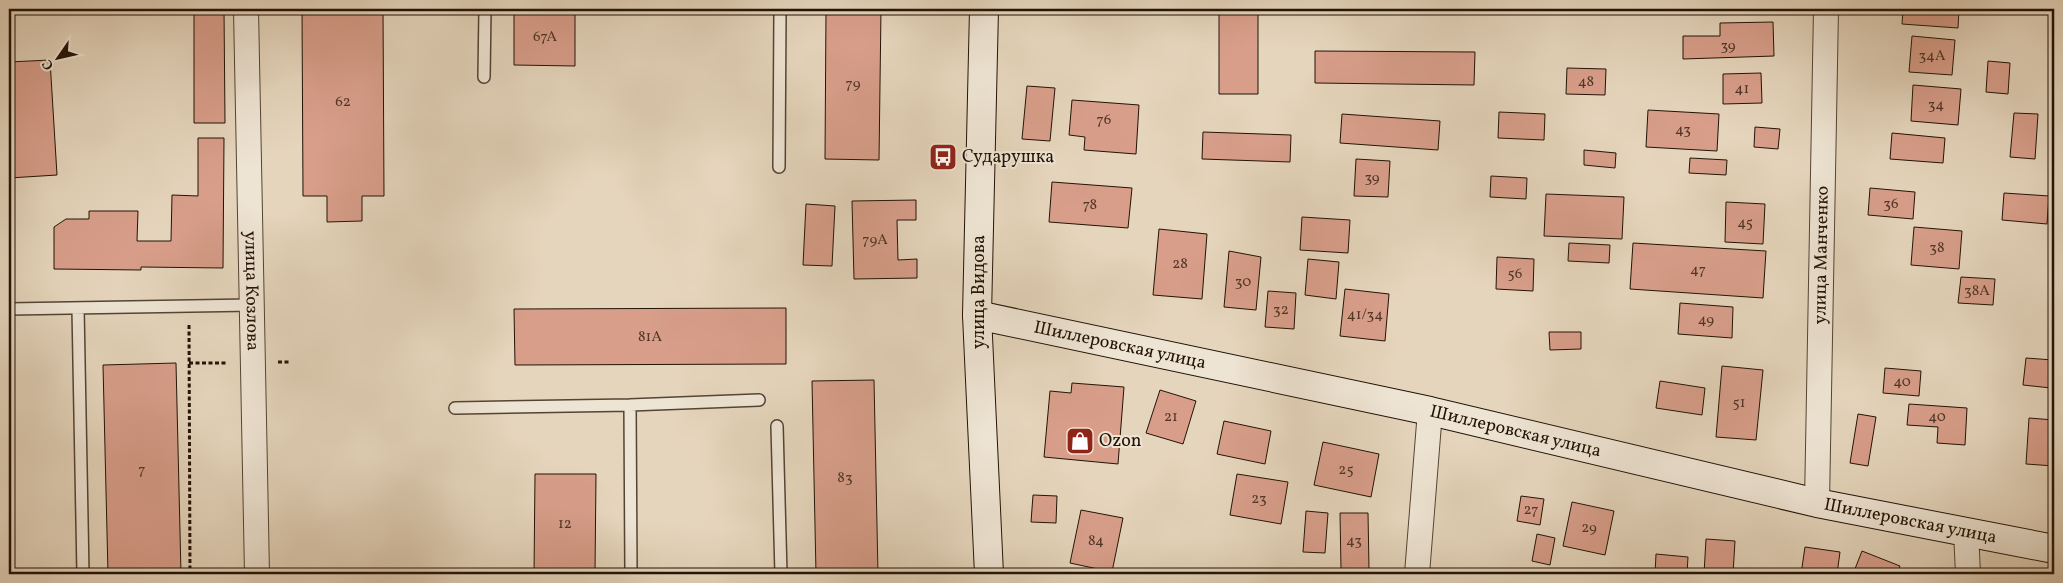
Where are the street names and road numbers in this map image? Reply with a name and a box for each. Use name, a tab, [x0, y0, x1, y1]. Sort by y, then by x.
street label: улица Манченко	[1808, 186, 1835, 325]
street label: улица Козлова	[238, 231, 265, 351]
street label: улица Видова	[967, 235, 992, 349]
street label: Шиллеровская улица	[1031, 315, 1208, 376]
street label: Шиллеровская улица	[1427, 399, 1604, 464]
street label: Шиллеровская улица	[1822, 492, 1999, 550]

